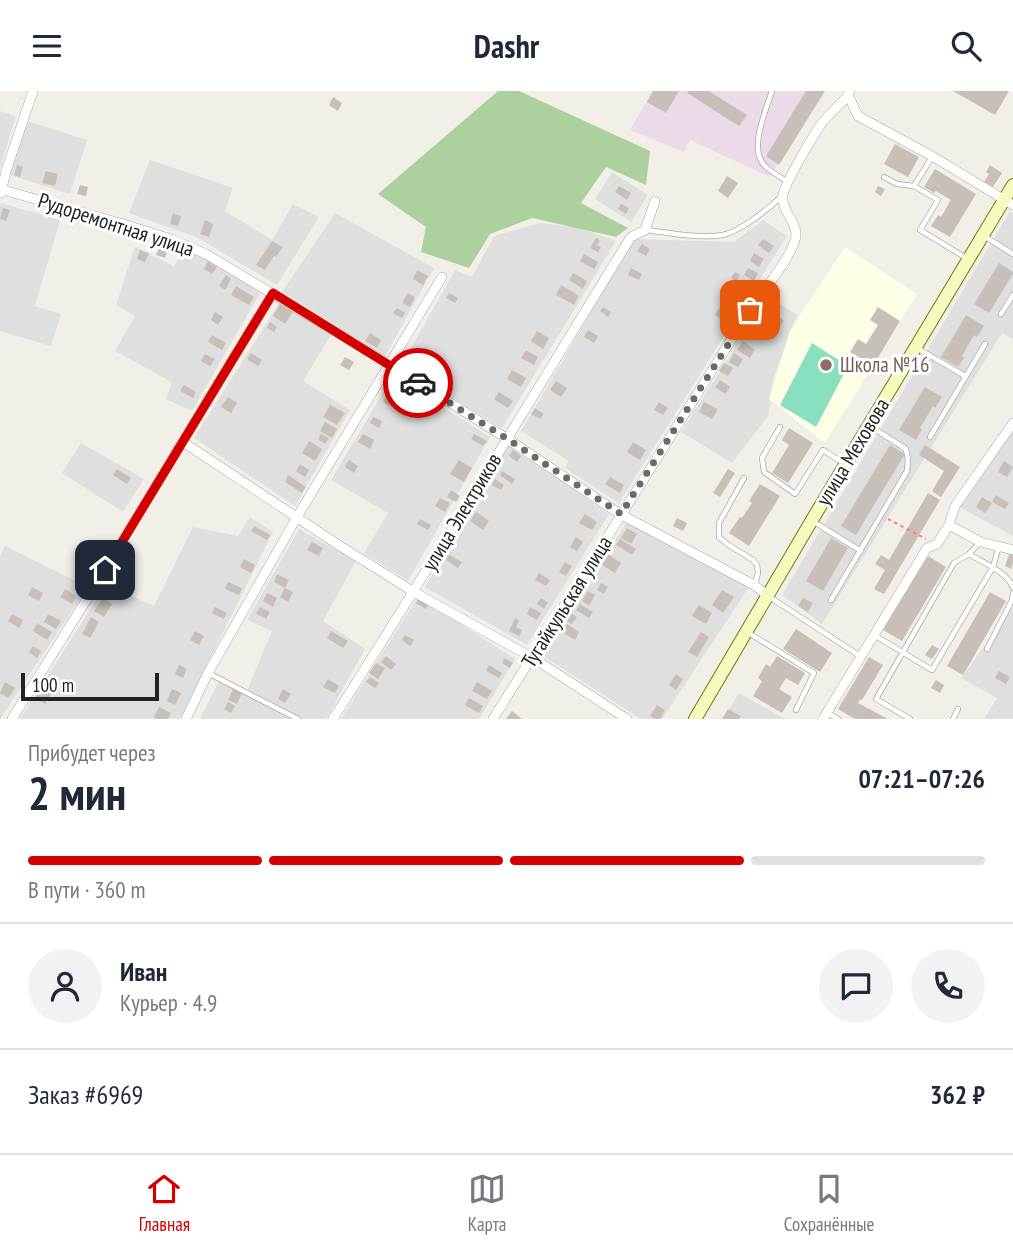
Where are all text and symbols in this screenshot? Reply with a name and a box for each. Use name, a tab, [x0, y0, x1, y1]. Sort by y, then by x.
text: Dashr	[474, 25, 539, 67]
icon: menu	[28, 27, 66, 65]
icon: search	[947, 27, 985, 65]
street label: Рудоремонтная улица	[35, 187, 197, 262]
pin	[720, 280, 780, 340]
icon: bag	[731, 291, 769, 329]
courier	[383, 348, 453, 418]
place label: Школа №16	[840, 351, 929, 378]
marker: Школа №16	[818, 357, 834, 373]
icon: car	[399, 364, 437, 402]
street label: улица Меховова	[810, 393, 895, 511]
street label: улица Электриков	[416, 448, 507, 576]
street label: Тугайкульская улица	[515, 531, 618, 673]
pin	[75, 540, 135, 600]
icon: home	[86, 551, 124, 589]
scale bar	[21, 670, 159, 702]
text: 100 m	[32, 673, 74, 697]
text: Прибудет через	[28, 738, 156, 767]
text: 07:21–07:26	[858, 762, 985, 795]
text: 2 мин	[28, 763, 126, 823]
text: В пути · 360 m	[28, 875, 145, 904]
button: person	[28, 949, 102, 1023]
button: chat	[819, 949, 893, 1023]
button: phone	[911, 949, 985, 1023]
text: Иван	[120, 955, 167, 988]
text: Курьер · 4.9	[120, 988, 217, 1017]
text: Заказ #6969	[28, 1078, 143, 1111]
text: 362 ₽	[930, 1078, 985, 1111]
tab: Главная	[139, 1170, 190, 1236]
tab: Карта	[468, 1170, 506, 1236]
tab: Сохранённые	[784, 1170, 874, 1236]

